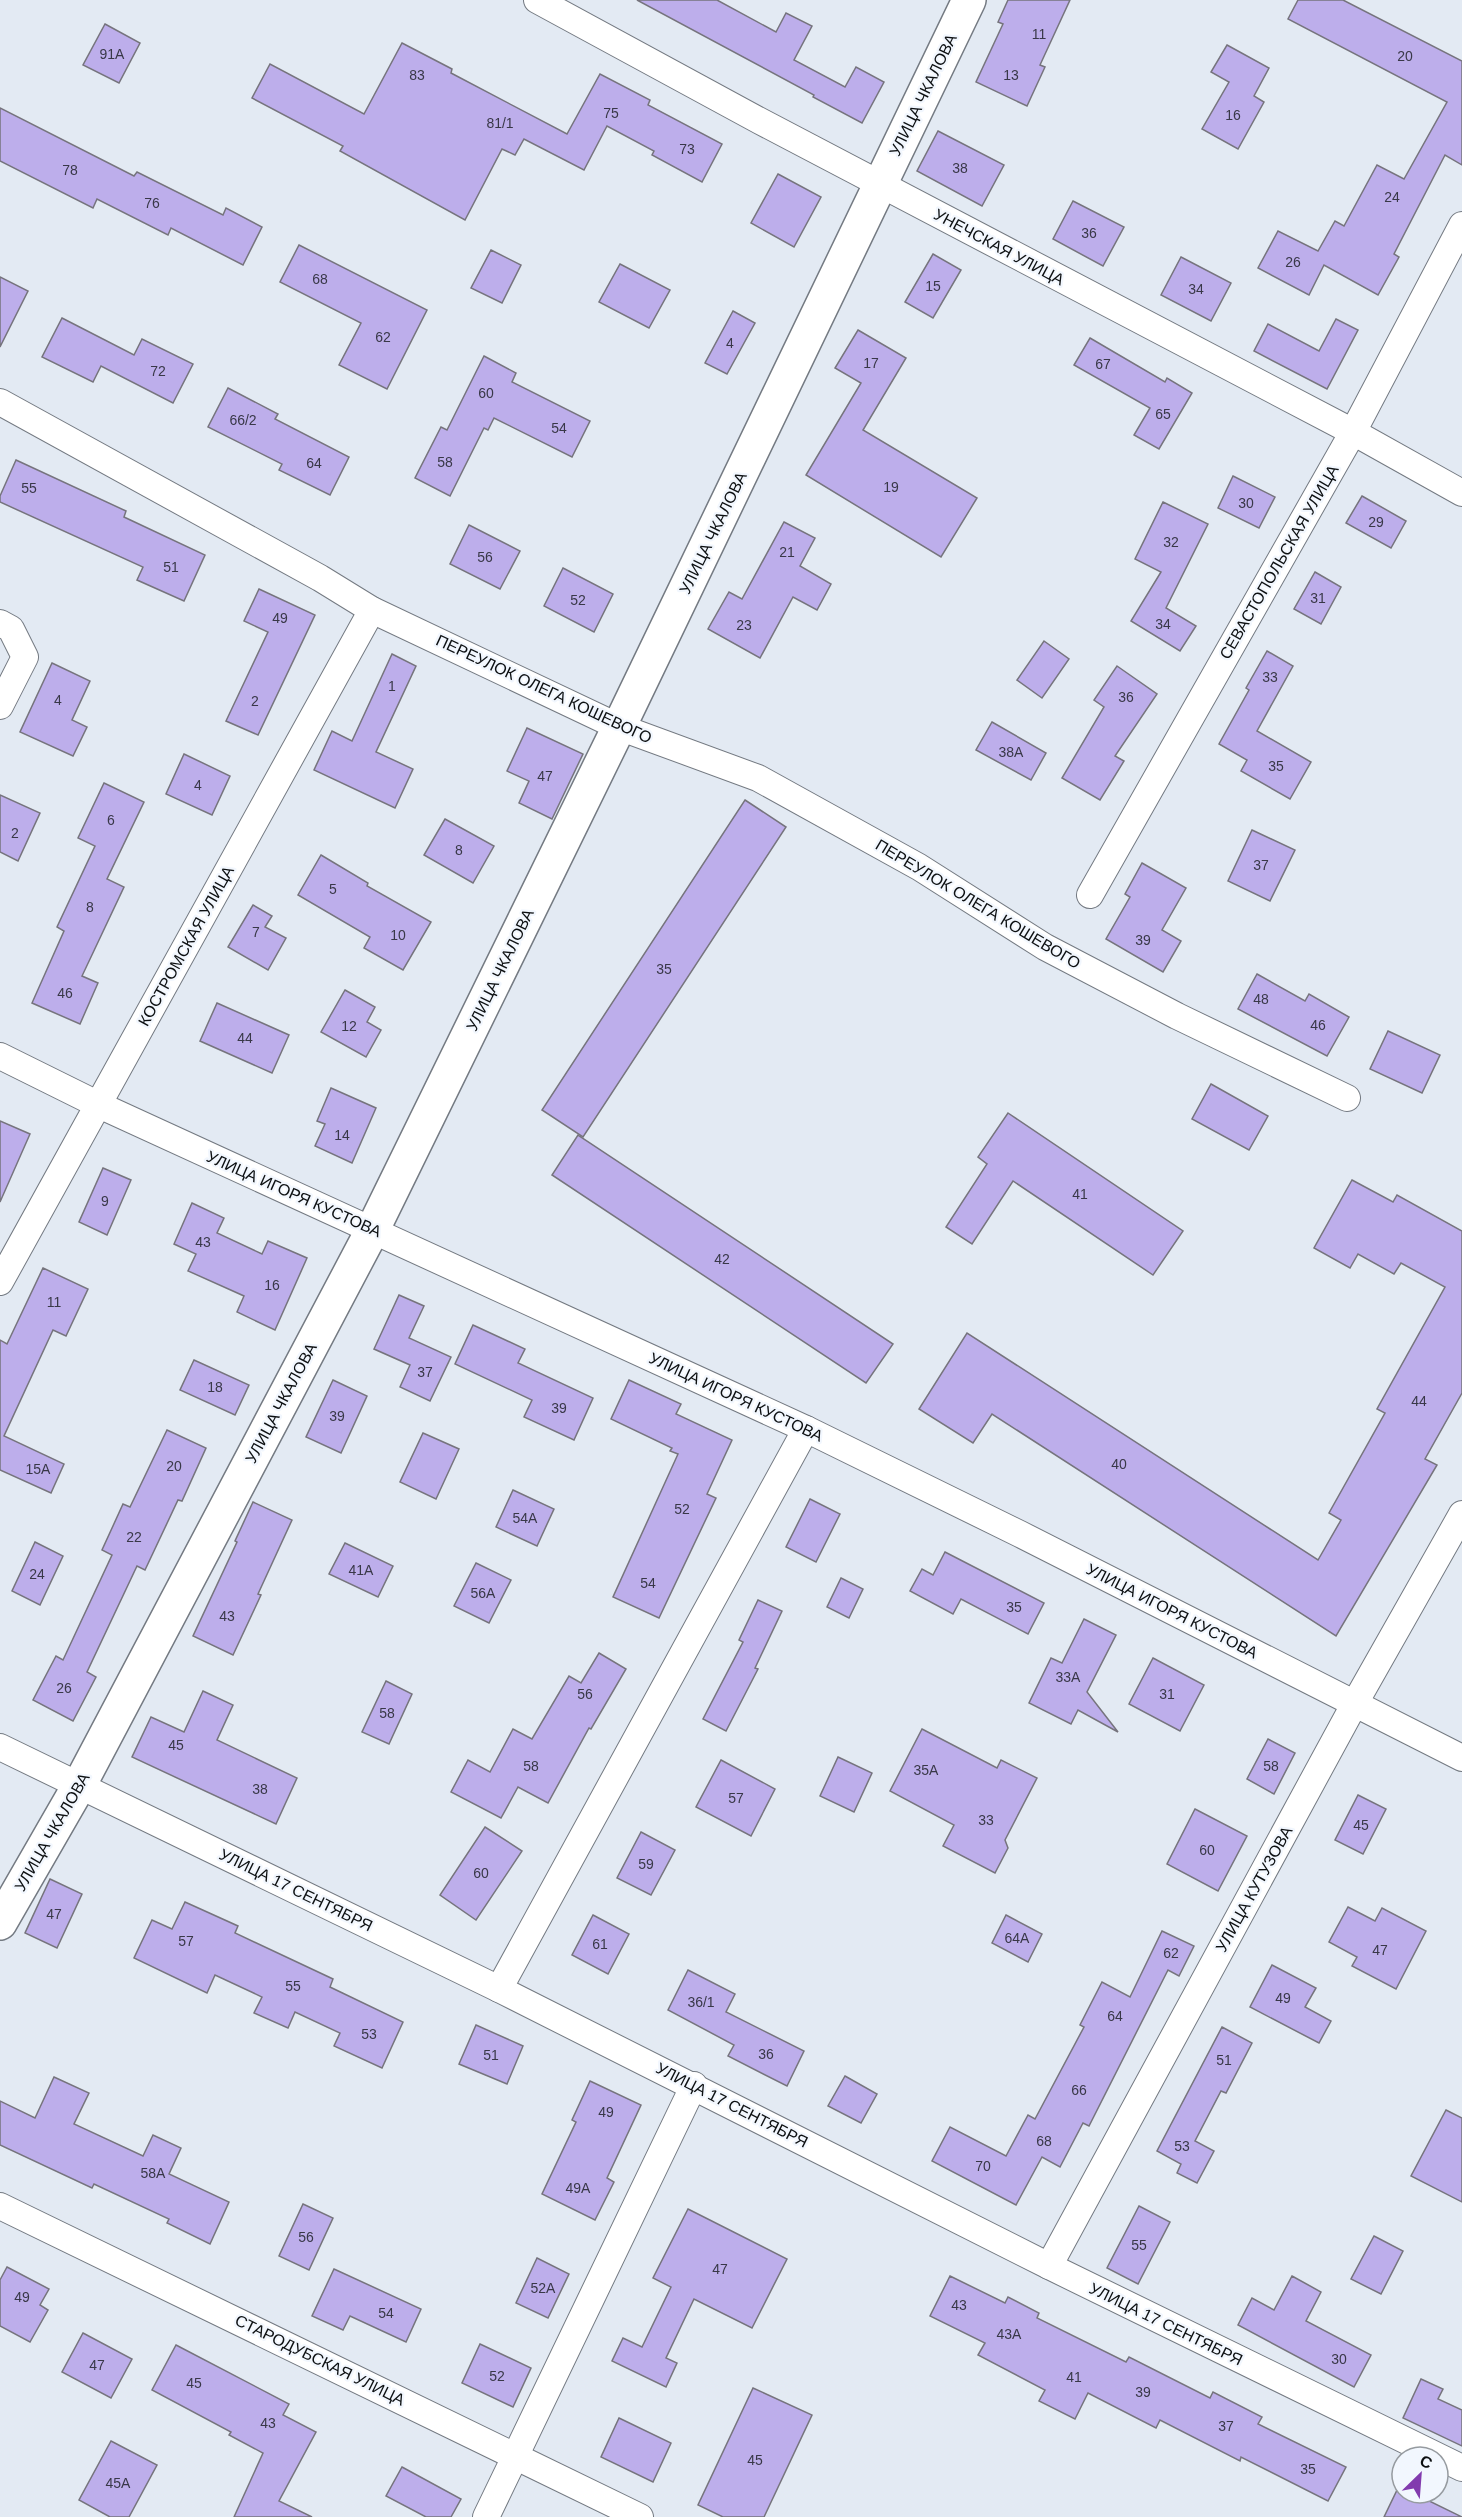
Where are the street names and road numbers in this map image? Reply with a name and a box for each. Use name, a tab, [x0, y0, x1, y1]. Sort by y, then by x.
street label: УЛИЦА ЧКАЛОВА	[886, 31, 960, 159]
street label: УНЕЧСКАЯ УЛИЦА	[931, 206, 1067, 289]
street label: СЕВАСТОПОЛЬСКАЯ УЛИЦА	[1216, 462, 1342, 662]
street label: УЛИЦА ЧКАЛОВА	[676, 469, 750, 597]
street label: ПЕРЕУЛОК ОЛЕГА КОШЕВОГО	[434, 631, 654, 747]
street label: ПЕРЕУЛОК ОЛЕГА КОШЕВОГО	[873, 836, 1083, 972]
street label: КОСТРОМСКАЯ УЛИЦА	[135, 863, 237, 1029]
street label: УЛИЦА ЧКАЛОВА	[463, 906, 537, 1034]
street label: УЛИЦА ИГОРЯ КУСТОВА	[204, 1148, 384, 1240]
street label: УЛИЦА ЧКАЛОВА	[242, 1340, 320, 1466]
street label: УЛИЦА ИГОРЯ КУСТОВА	[646, 1349, 826, 1445]
street label: УЛИЦА ИГОРЯ КУСТОВА	[1084, 1560, 1261, 1662]
street label: УЛИЦА ЧКАЛОВА	[11, 1770, 93, 1894]
street label: УЛИЦА КУТУЗОВА	[1212, 1823, 1296, 1955]
street label: УЛИЦА 17 СЕНТЯБРЯ	[217, 1846, 375, 1934]
street label: УЛИЦА 17 СЕНТЯБРЯ	[653, 2059, 811, 2151]
street label: УЛИЦА 17 СЕНТЯБРЯ	[1087, 2280, 1245, 2368]
street label: СТАРОДУБСКАЯ УЛИЦА	[232, 2311, 408, 2409]

